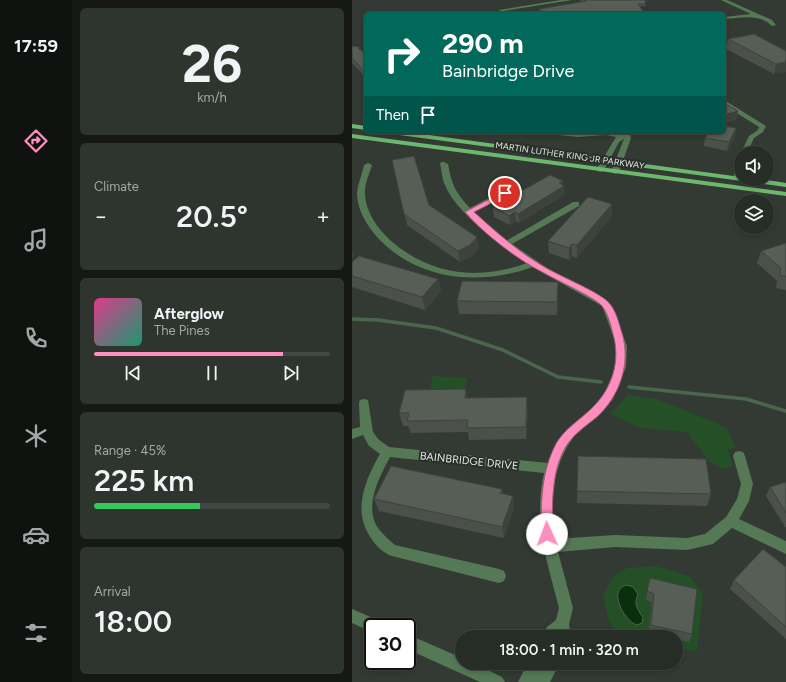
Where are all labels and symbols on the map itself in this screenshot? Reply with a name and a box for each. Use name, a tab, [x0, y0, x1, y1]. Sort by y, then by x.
street label: MARTIN LUTHER KING JR PARKWAY	[495, 139, 646, 171]
pin	[488, 176, 522, 210]
street label: BAINBRIDGE DRIVE	[419, 449, 519, 473]
position arrow	[526, 513, 568, 555]
speed limit sign: 30	[364, 618, 416, 670]

